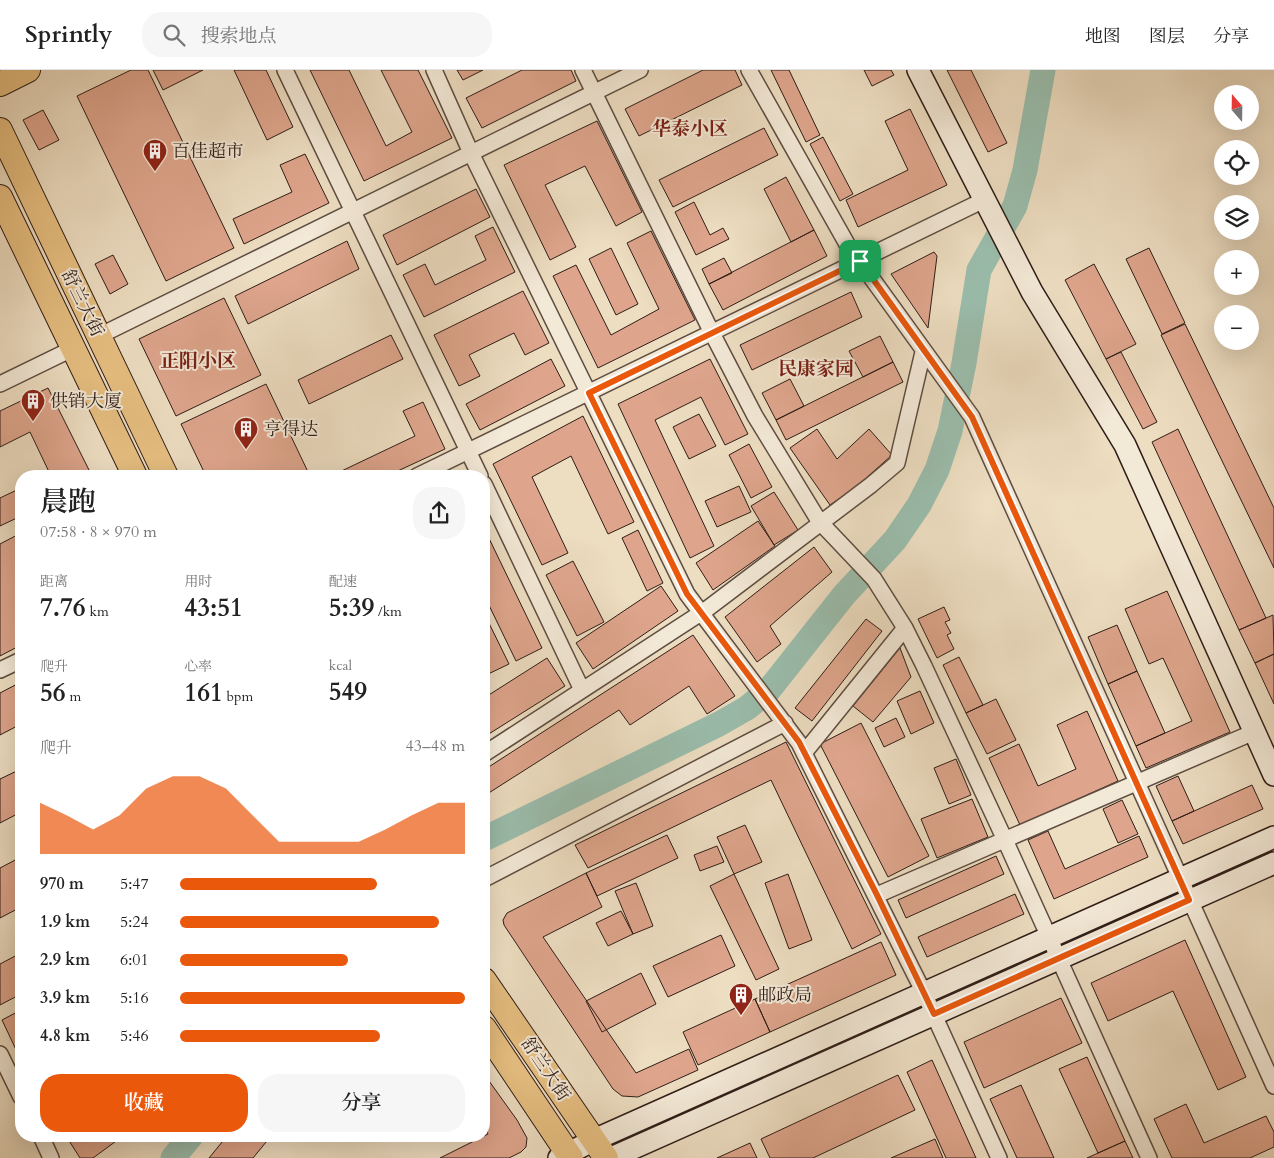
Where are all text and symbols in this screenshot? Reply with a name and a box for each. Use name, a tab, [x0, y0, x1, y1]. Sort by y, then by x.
search box	[142, 12, 492, 57]
text: Sprintly	[25, 18, 112, 51]
icon: search	[160, 21, 188, 49]
text: 搜索地点	[200, 23, 276, 49]
text: 地图	[1085, 24, 1121, 49]
text: 图层	[1149, 24, 1185, 49]
text: 分享	[1213, 24, 1249, 49]
north arrow	[1214, 85, 1259, 130]
map controls	[1214, 85, 1259, 350]
district label: 华泰小区	[652, 116, 728, 142]
building icon: 百佳超市	[142, 138, 168, 172]
place label: 百佳超市	[172, 139, 244, 164]
button: locate	[1214, 140, 1259, 185]
button: layers	[1214, 195, 1259, 240]
pin	[839, 240, 881, 282]
icon: arrive	[846, 247, 874, 275]
button: +	[1214, 250, 1259, 295]
street label: 舒兰大街	[56, 265, 110, 341]
button: −	[1214, 305, 1259, 350]
district label: 正阳小区	[160, 348, 236, 374]
district label: 民康家园	[778, 356, 854, 382]
building icon: 供销大厦	[20, 388, 46, 422]
place label: 供销大厦	[50, 389, 122, 414]
building icon: 亨得达	[233, 416, 259, 450]
place label: 亨得达	[264, 417, 318, 442]
text: 晨跑	[40, 483, 96, 521]
button: share	[413, 487, 465, 539]
text: 07:58 · 8 × 970 m	[40, 521, 157, 543]
text: 距离	[40, 572, 68, 591]
text: 用时	[184, 572, 212, 591]
text: 配速	[329, 572, 357, 591]
text: 7.76	[40, 591, 86, 625]
text: 43:51	[184, 591, 243, 625]
text: 5:39	[329, 591, 374, 625]
text: km	[86, 602, 109, 621]
text: /km	[374, 602, 402, 621]
text: kcal	[329, 656, 352, 675]
text: 爬升	[40, 657, 68, 676]
text: 心率	[184, 657, 212, 676]
text: 549	[329, 675, 367, 709]
text: 56	[40, 676, 66, 710]
text: 161	[184, 676, 223, 710]
text: m	[66, 687, 81, 706]
text: bpm	[223, 687, 253, 706]
text: 43–48 m	[406, 735, 465, 757]
text: 爬升	[40, 737, 72, 759]
text: 970 m	[40, 873, 84, 895]
text: 5:47	[120, 873, 149, 895]
text: 1.9 km	[40, 911, 90, 933]
text: 5:24	[120, 911, 149, 933]
text: 2.9 km	[40, 949, 90, 971]
text: 6:01	[120, 949, 149, 971]
building icon: 邮政局	[728, 982, 754, 1016]
place label: 邮政局	[758, 983, 812, 1008]
text: 3.9 km	[40, 987, 90, 1009]
text: 5:16	[120, 987, 149, 1009]
text: 4.8 km	[40, 1025, 90, 1047]
text: 5:46	[120, 1025, 149, 1047]
street label: 舒兰大街	[515, 1032, 576, 1106]
button: 收藏	[40, 1074, 248, 1132]
button: 分享	[258, 1074, 465, 1132]

